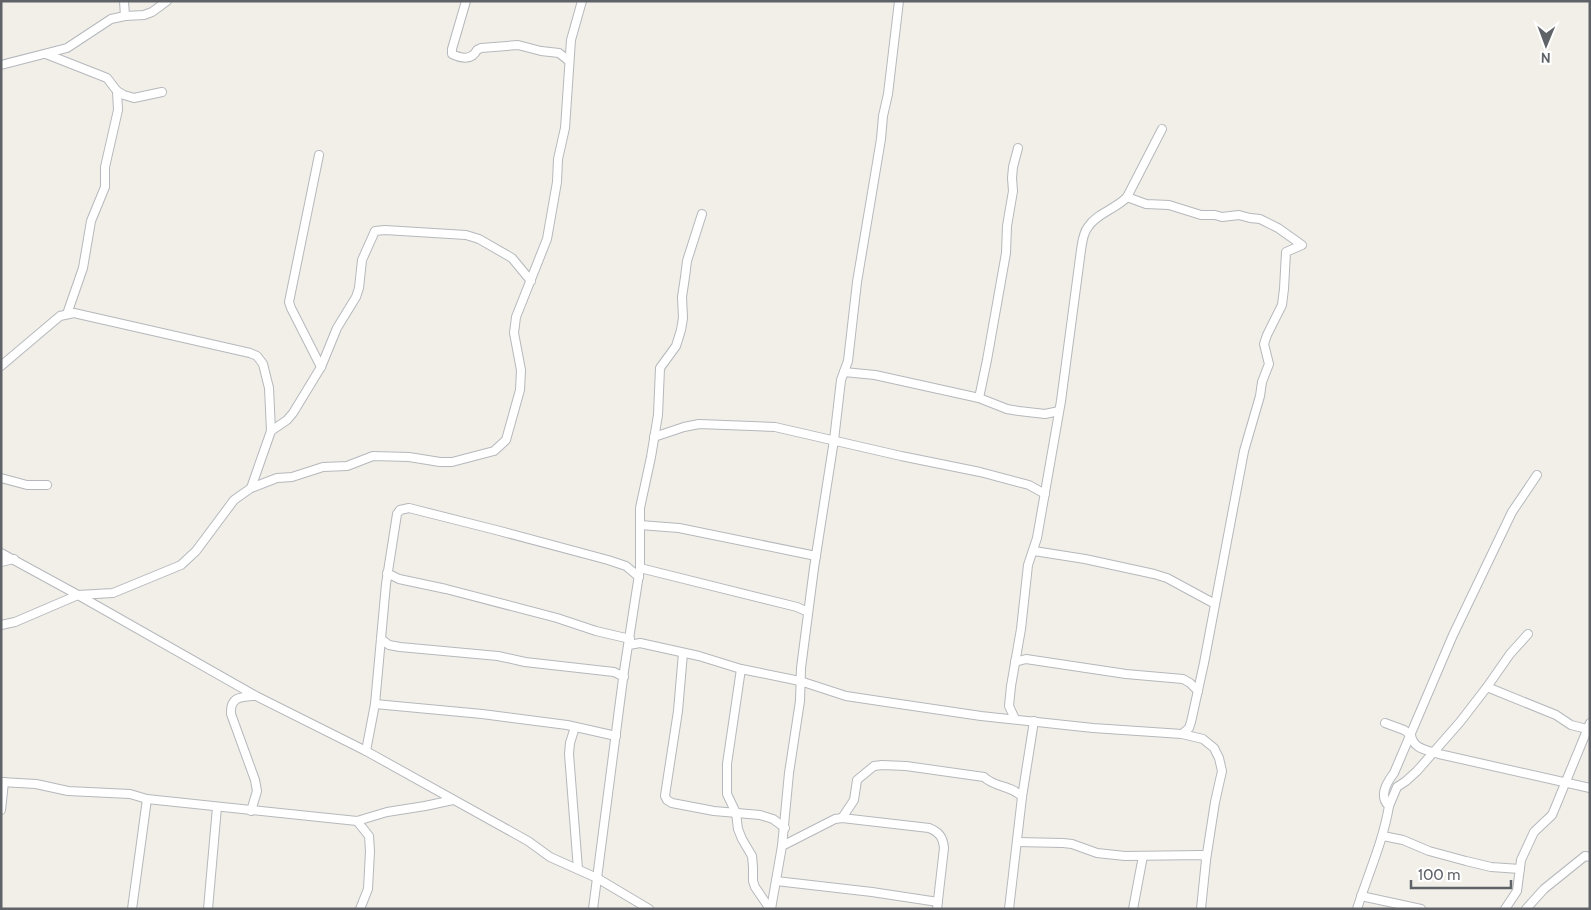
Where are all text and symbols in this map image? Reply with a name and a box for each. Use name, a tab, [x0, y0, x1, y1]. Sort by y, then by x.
north arrow	[1521, 20, 1571, 70]
text: N	[1541, 49, 1551, 67]
scale bar	[1411, 858, 1511, 890]
text: 100 m	[1418, 866, 1460, 884]

